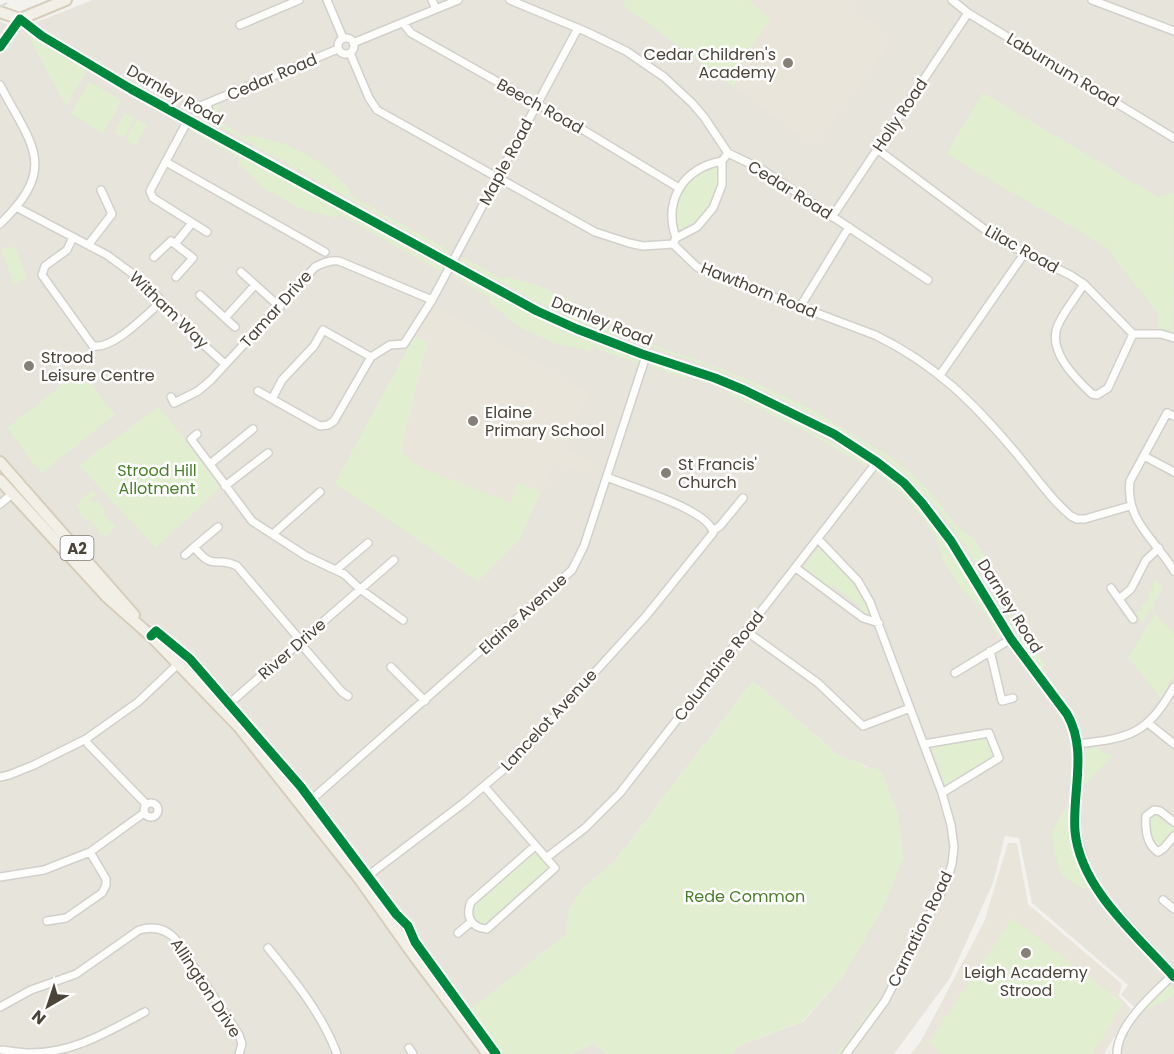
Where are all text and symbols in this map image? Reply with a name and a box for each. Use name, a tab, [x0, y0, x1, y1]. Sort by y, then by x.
street label: Laburnum Road	[1002, 27, 1124, 113]
place label: Cedar Children's Academy	[644, 43, 776, 84]
street label: Cedar Road	[223, 48, 321, 106]
marker: Cedar Children's Academy	[781, 56, 795, 70]
street label: Darnley Road	[123, 59, 227, 131]
street label: Beech Road	[493, 73, 587, 139]
street label: Holly Road	[867, 74, 933, 156]
street label: Maple Road	[474, 115, 538, 209]
street label: Cedar Road	[743, 155, 837, 225]
street label: Lilac Road	[981, 219, 1063, 279]
street label: Hawthorn Road	[697, 256, 821, 324]
street label: Tamar Drive	[235, 265, 317, 353]
street label: Witham Way	[124, 266, 214, 354]
street label: Darnley Road	[548, 290, 656, 352]
place label: Strood Leisure Centre	[41, 346, 155, 387]
marker: Strood Leisure Centre	[22, 359, 36, 373]
place label: Elaine Primary School	[485, 401, 604, 442]
marker: Elaine Primary School	[466, 414, 480, 428]
place label: St Francis' Church	[678, 453, 757, 494]
park label: Strood Hill Allotment	[117, 459, 197, 500]
marker: St Francis' Church	[659, 466, 673, 480]
road number: A2	[60, 536, 94, 560]
street label: Darnley Road	[972, 555, 1048, 657]
street label: Elaine Avenue	[474, 568, 572, 660]
street label: Columbine Road	[669, 606, 769, 726]
street label: River Drive	[253, 613, 331, 685]
street label: Lancelot Avenue	[496, 664, 602, 776]
street label: Carnation Road	[882, 867, 958, 991]
park label: Rede Common	[685, 885, 805, 908]
street label: Allington Drive	[165, 934, 247, 1042]
marker: Leigh Academy Strood	[1019, 946, 1033, 960]
place label: Leigh Academy Strood	[964, 961, 1088, 1002]
north arrow	[18, 976, 78, 1036]
text: N	[27, 1005, 51, 1030]

